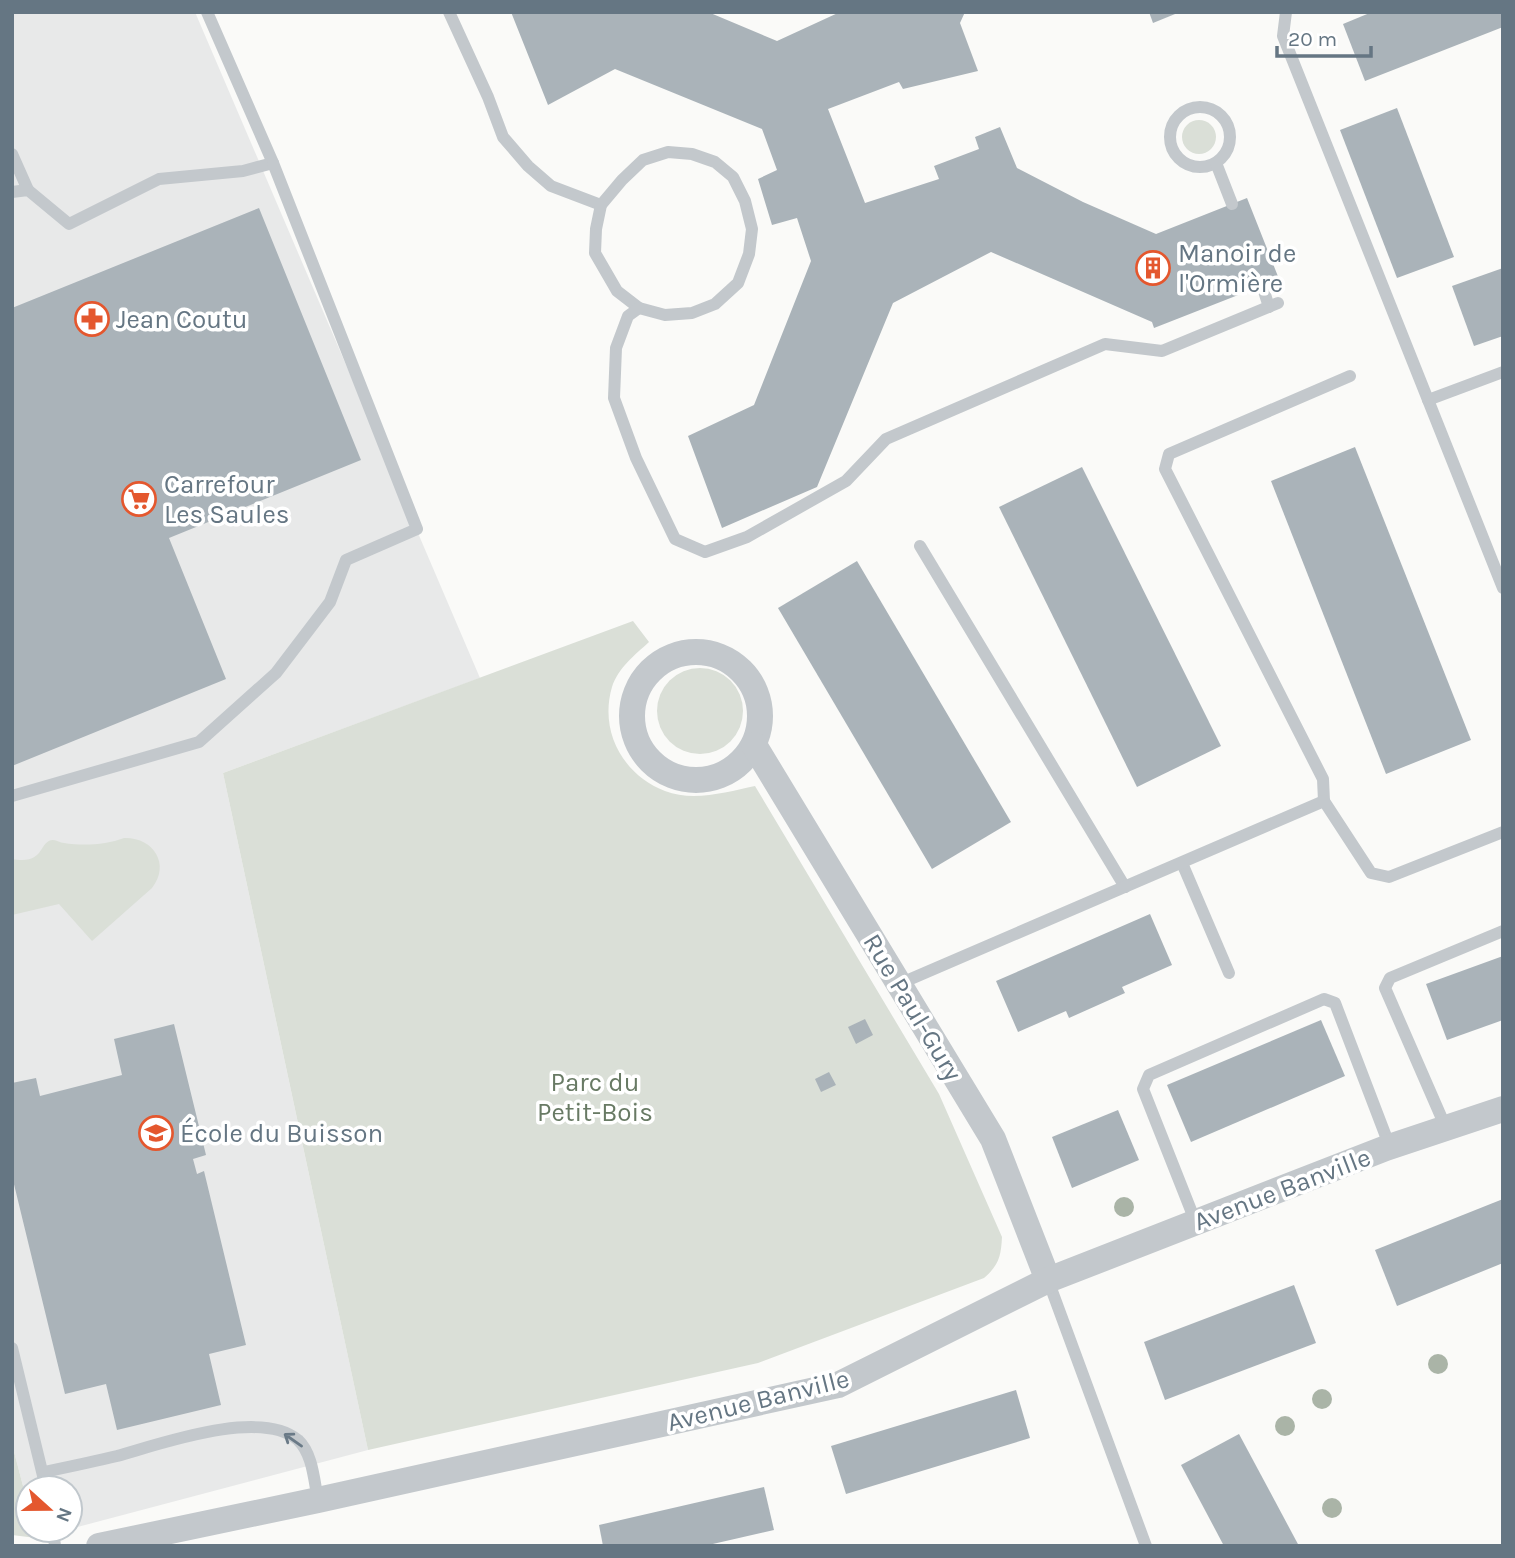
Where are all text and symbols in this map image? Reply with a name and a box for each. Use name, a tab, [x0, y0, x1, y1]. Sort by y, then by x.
scale bar	[1277, 14, 1372, 58]
text: 20 m	[1288, 27, 1337, 51]
place label: Manoir de l'Ormière	[1178, 238, 1296, 299]
building icon: Manoir de l'Ormière	[1134, 249, 1172, 287]
pharmacy icon: Jean Coutu	[73, 300, 111, 338]
place label: Jean Coutu	[116, 304, 247, 335]
place label: Carrefour Les Saules	[164, 469, 289, 530]
supermarket icon: Carrefour Les Saules	[120, 480, 158, 518]
street label: Rue Paul-Gury	[857, 928, 969, 1086]
park label: Parc du Petit-Bois	[537, 1067, 653, 1128]
school or university icon: École du Buisson	[137, 1114, 175, 1152]
place label: École du Buisson	[180, 1117, 383, 1149]
street label: Avenue Banville	[1190, 1142, 1375, 1237]
street label: Avenue Banville	[664, 1363, 852, 1438]
one-way arrow	[284, 1433, 303, 1447]
north arrow	[14, 1474, 84, 1544]
text: N	[51, 1504, 77, 1525]

